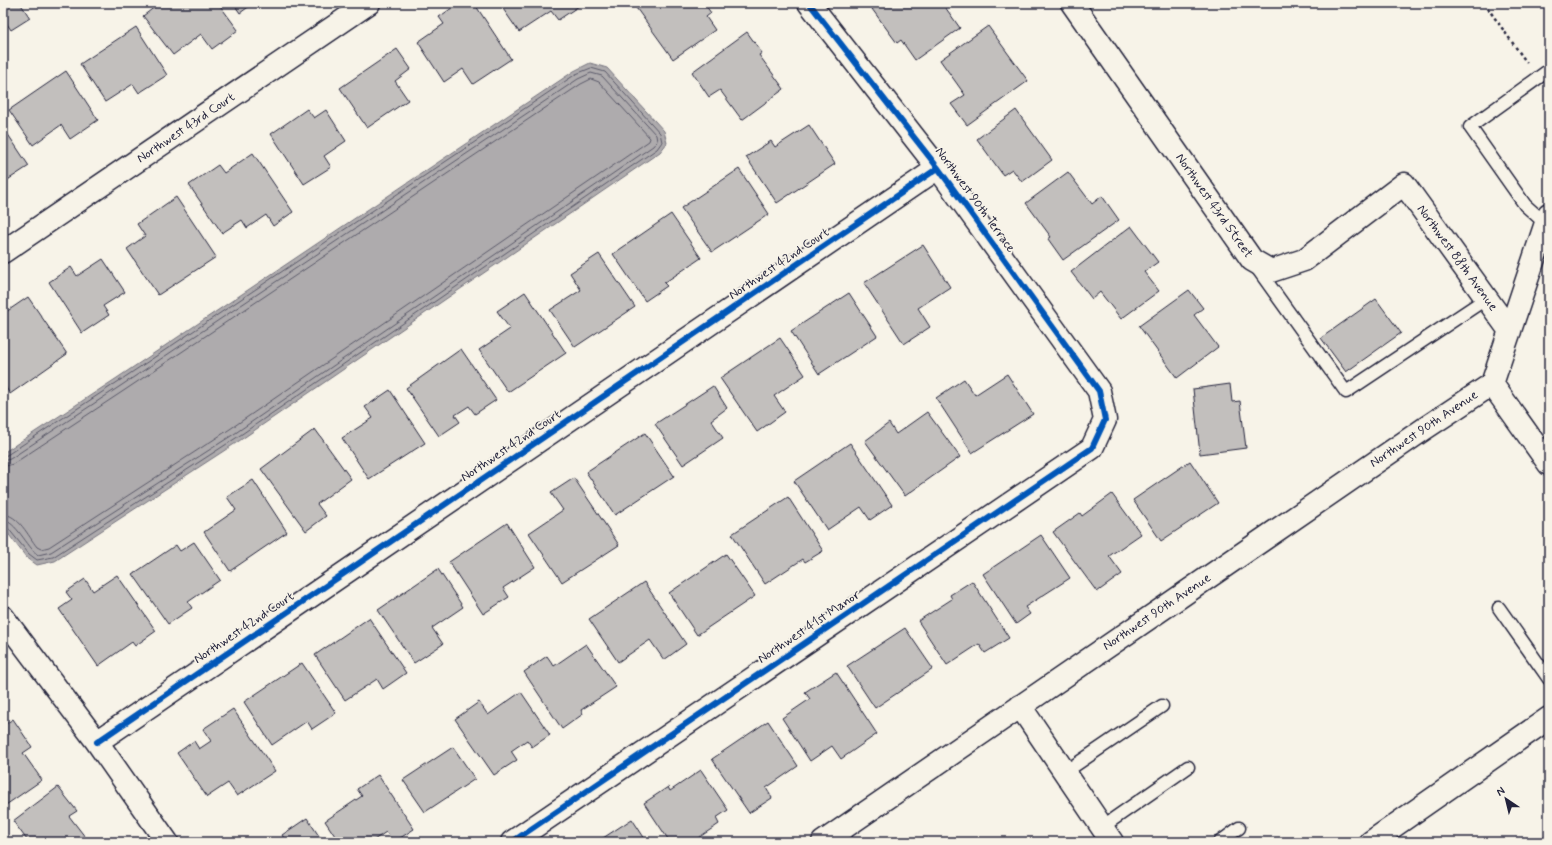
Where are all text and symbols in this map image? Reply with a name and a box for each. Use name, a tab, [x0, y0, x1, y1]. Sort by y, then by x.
street label: Northwest 43rd Court	[134, 89, 239, 167]
street label: Northwest 90th Terrace	[931, 144, 1019, 256]
street label: Northwest 43rd Street	[1171, 150, 1257, 262]
street label: Northwest 88th Avenue	[1413, 201, 1501, 315]
street label: Northwest 42nd Court	[725, 224, 833, 304]
street label: Northwest 90th Avenue	[1367, 386, 1481, 472]
street label: Northwest 42nd Court	[457, 406, 565, 486]
street label: Northwest 90th Avenue	[1100, 569, 1214, 655]
street label: Northwest 41st Manor	[754, 586, 864, 668]
street label: Northwest 42nd Court	[190, 588, 298, 668]
north arrow	[1486, 779, 1526, 819]
text: N	[1494, 784, 1508, 799]

